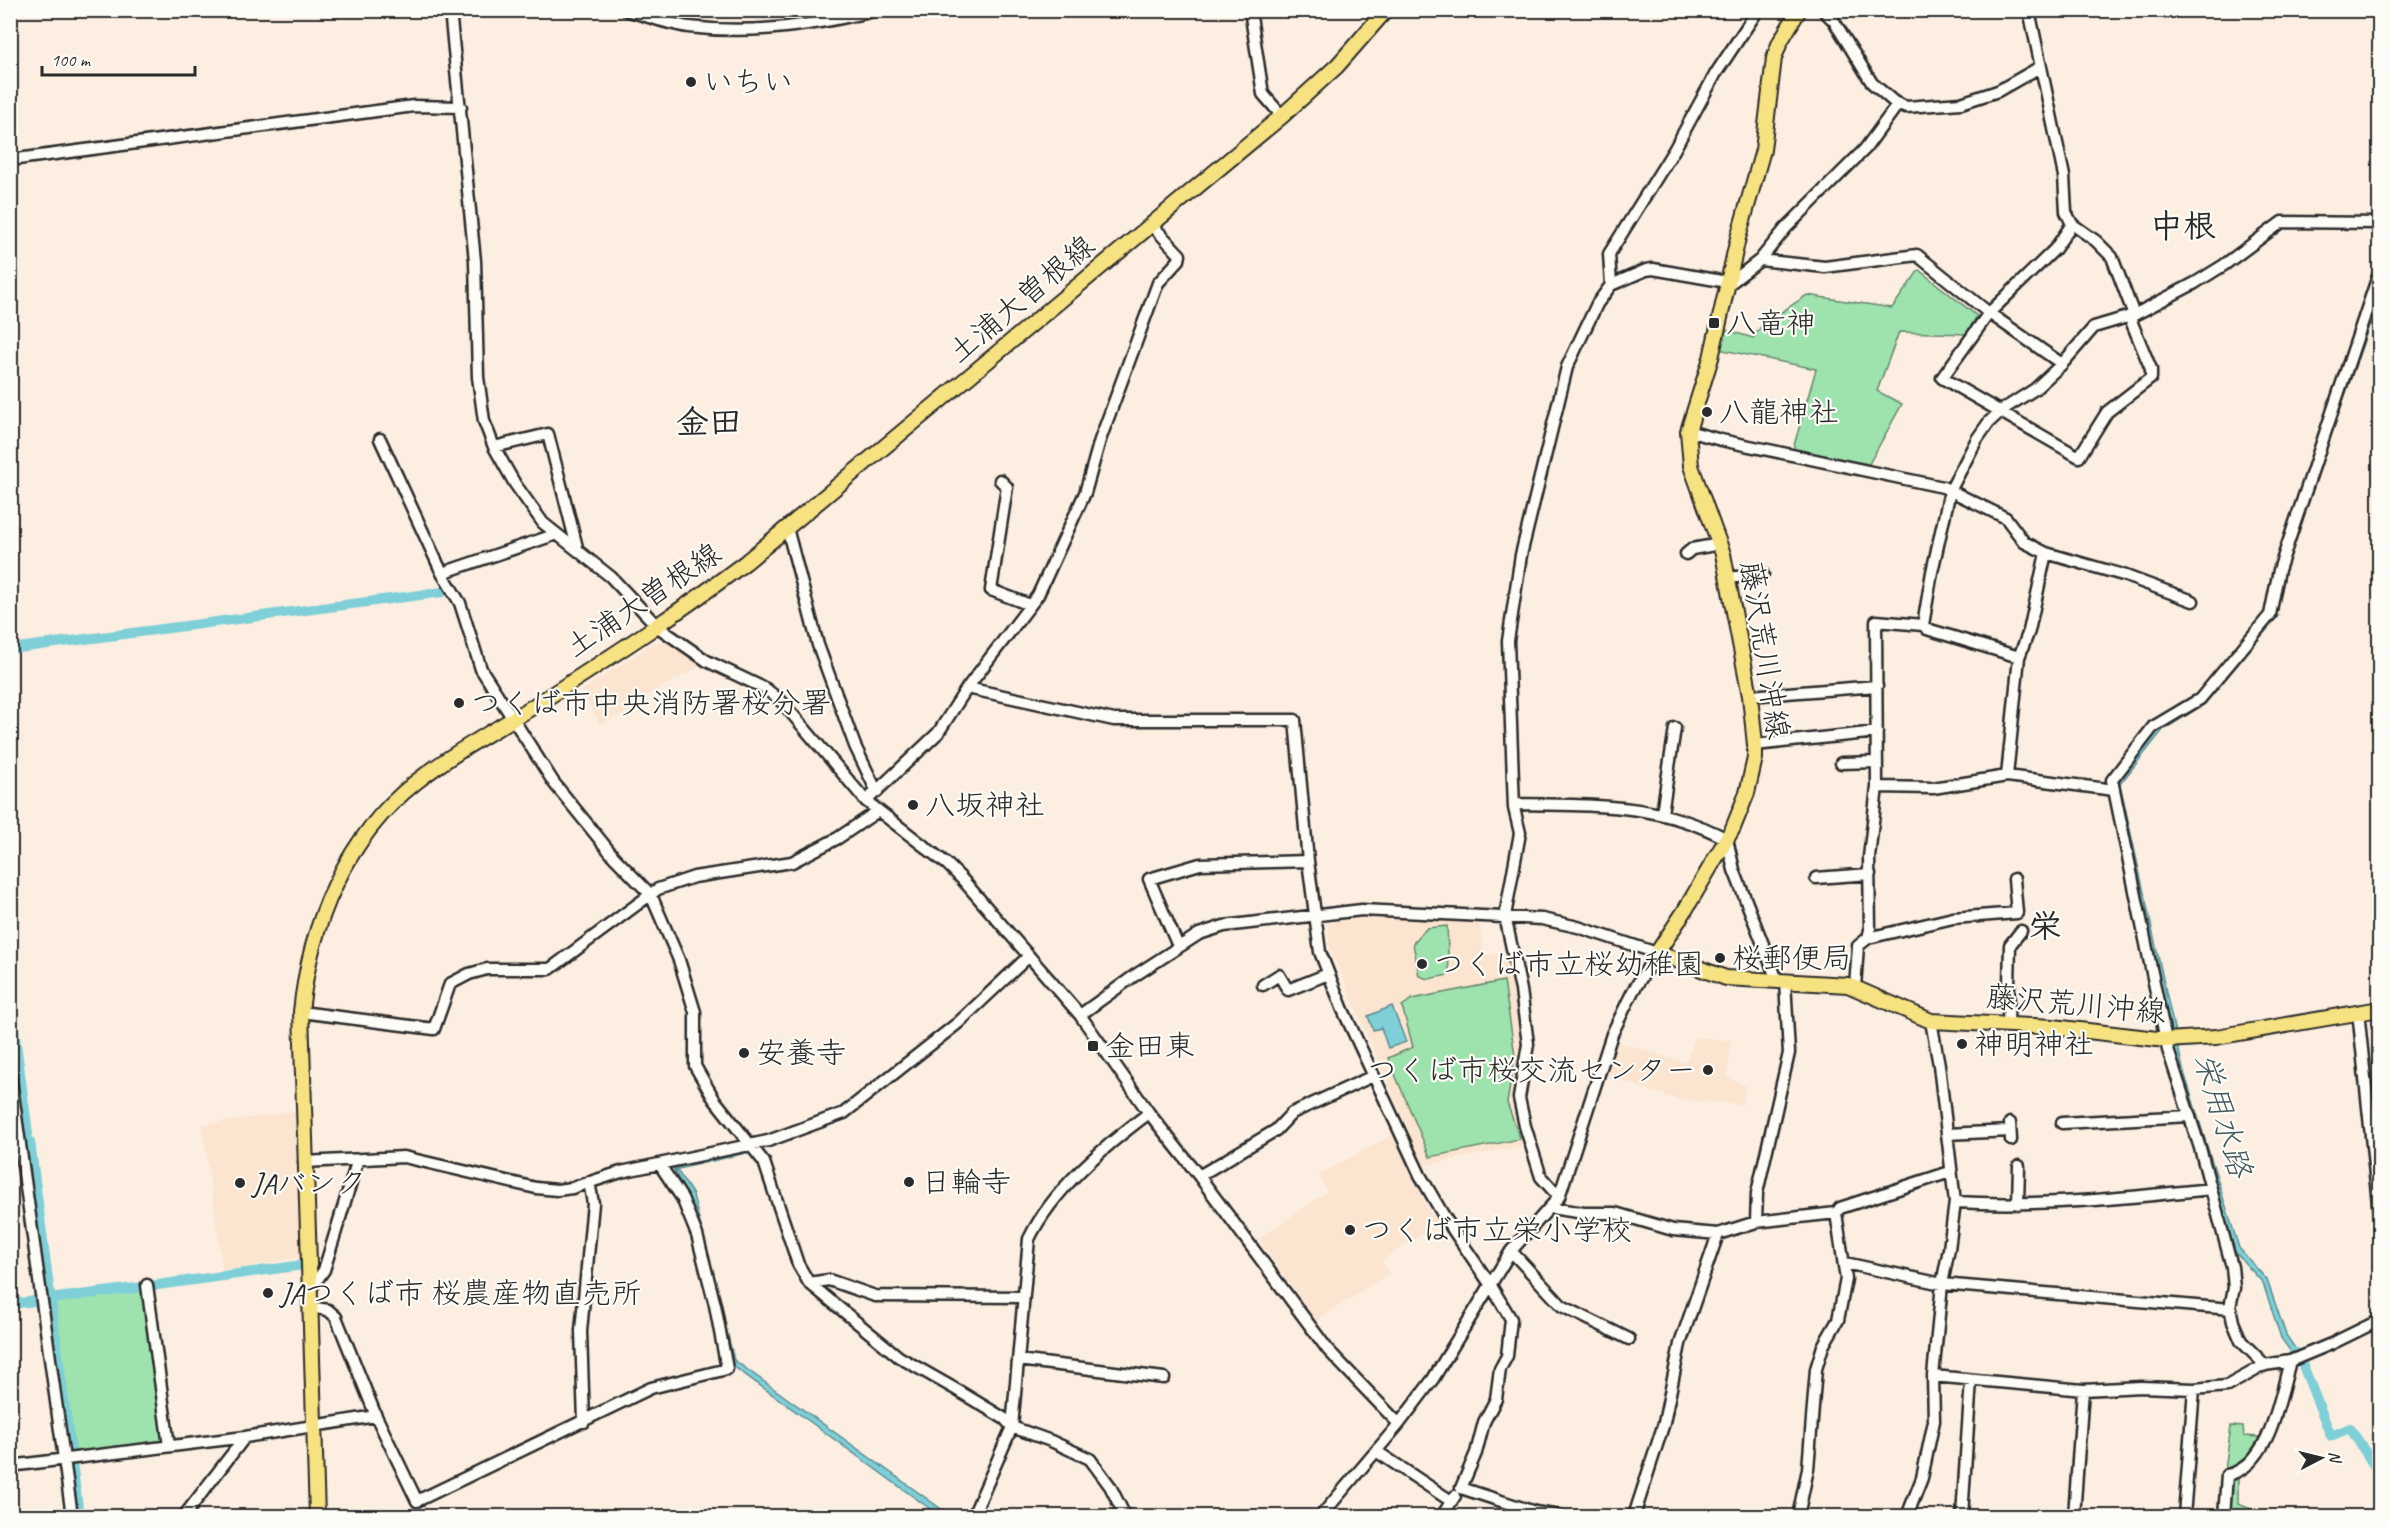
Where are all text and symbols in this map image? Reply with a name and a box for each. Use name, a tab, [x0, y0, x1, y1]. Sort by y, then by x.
scale bar	[42, 39, 195, 77]
text: 100 m	[51, 49, 92, 71]
place label: いちい	[703, 63, 793, 101]
marker: いちい	[684, 75, 698, 89]
district label: 中根	[2150, 205, 2216, 247]
street label: 土浦大曽根線	[940, 227, 1102, 371]
place label: 八竜神	[1726, 304, 1816, 342]
marker: 八竜神	[1707, 316, 1721, 330]
place label: 八龍神社	[1719, 393, 1839, 431]
district label: 金田	[676, 401, 742, 443]
marker: 八龍神社	[1700, 405, 1714, 419]
street label: 土浦大曽根線	[558, 534, 728, 666]
street label: 藤沢荒川沖線	[1732, 558, 1798, 742]
place label: つくば市中央消防署桜分署	[471, 684, 831, 722]
marker: つくば市中央消防署桜分署	[452, 696, 466, 710]
place label: 八坂神社	[925, 786, 1045, 824]
marker: 八坂神社	[906, 798, 920, 812]
district label: 栄	[2029, 905, 2062, 947]
place label: 桜郵便局	[1732, 939, 1852, 977]
place label: つくば市立桜幼稚園	[1434, 945, 1704, 983]
marker: 桜郵便局	[1713, 951, 1727, 965]
marker: つくば市立桜幼稚園	[1415, 957, 1429, 971]
street label: 藤沢荒川沖線	[1985, 977, 2167, 1031]
place label: 神明神社	[1974, 1025, 2094, 1063]
place label: 金田東	[1105, 1027, 1195, 1065]
place label: 安養寺	[756, 1034, 846, 1072]
marker: 神明神社	[1955, 1037, 1969, 1051]
marker: 金田東	[1086, 1039, 1100, 1053]
marker: 安養寺	[737, 1046, 751, 1060]
water label: 栄用水路	[2185, 1048, 2262, 1184]
place label: つくば市桜交流センター	[1367, 1051, 1696, 1089]
marker: つくば市桜交流センター	[1701, 1063, 1715, 1077]
place label: 日輪寺	[921, 1163, 1011, 1201]
place label: JAバンク	[250, 1164, 366, 1202]
marker: 日輪寺	[902, 1175, 916, 1189]
marker: JAバンク	[233, 1176, 247, 1190]
place label: つくば市立栄小学校	[1362, 1211, 1632, 1249]
marker: つくば市立栄小学校	[1343, 1223, 1357, 1237]
place label: JAつくば市 桜農産物直売所	[278, 1274, 642, 1312]
marker: JAつくば市 桜農産物直売所	[261, 1286, 275, 1300]
north arrow	[2291, 1428, 2351, 1488]
text: N	[2324, 1450, 2346, 1465]

